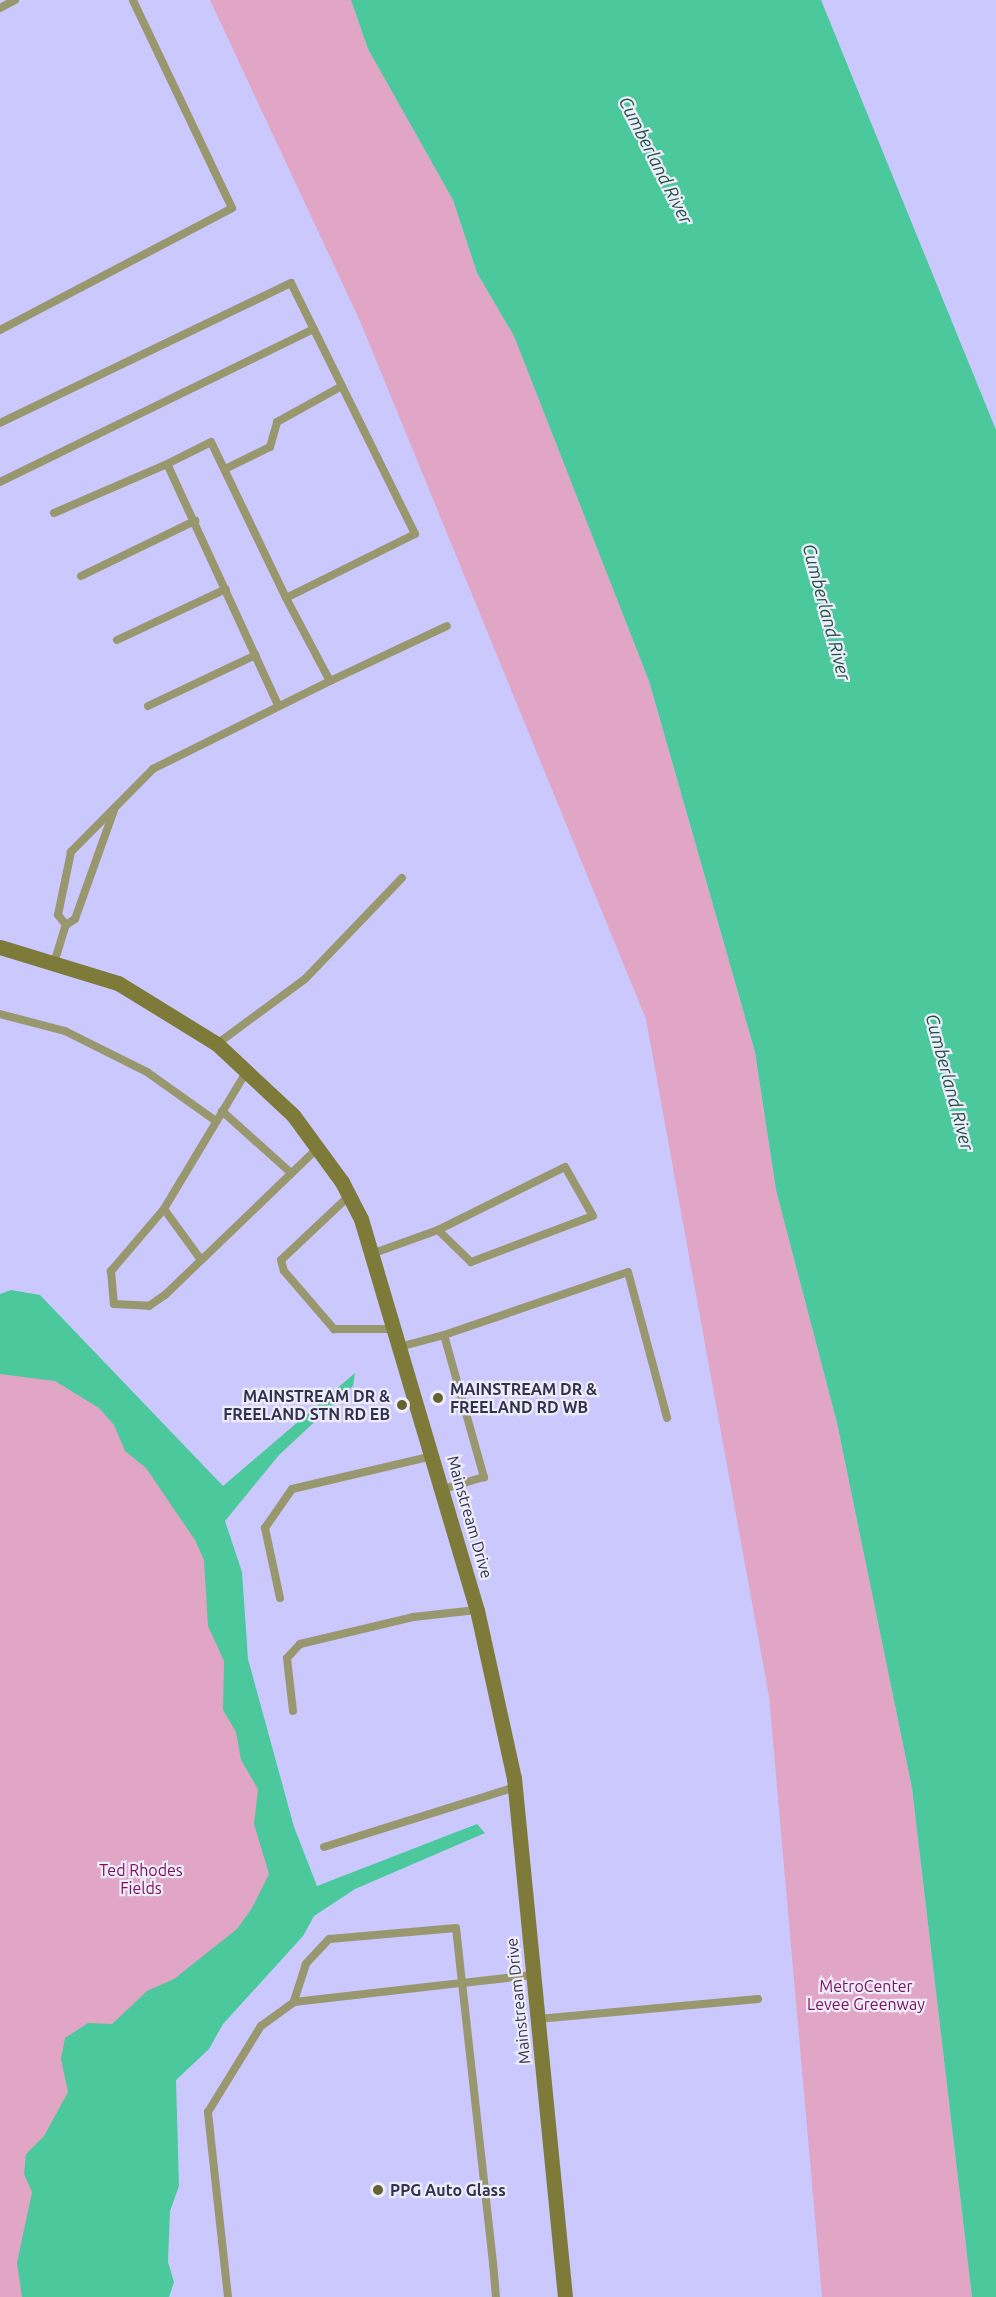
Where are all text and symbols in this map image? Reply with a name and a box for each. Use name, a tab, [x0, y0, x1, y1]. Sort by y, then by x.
water label: Cumberland River	[614, 93, 698, 227]
water label: Cumberland River	[798, 541, 856, 683]
water label: Cumberland River	[921, 1011, 979, 1153]
place label: MAINSTREAM DR & FREELAND RD WB	[450, 1379, 597, 1417]
place label: MAINSTREAM DR & FREELAND STN RD EB	[223, 1386, 390, 1424]
marker: MAINSTREAM DR & FREELAND RD WB	[431, 1391, 445, 1405]
marker: MAINSTREAM DR & FREELAND STN RD EB	[395, 1398, 409, 1412]
street label: Mainstream Drive	[443, 1453, 497, 1581]
park label: Ted Rhodes Fields	[99, 1860, 183, 1898]
street label: Mainstream Drive	[502, 1937, 534, 2065]
park label: MetroCenter Levee Greenway	[807, 1976, 925, 2014]
place label: PPG Auto Glass	[390, 2180, 506, 2200]
marker: PPG Auto Glass	[371, 2183, 385, 2197]

